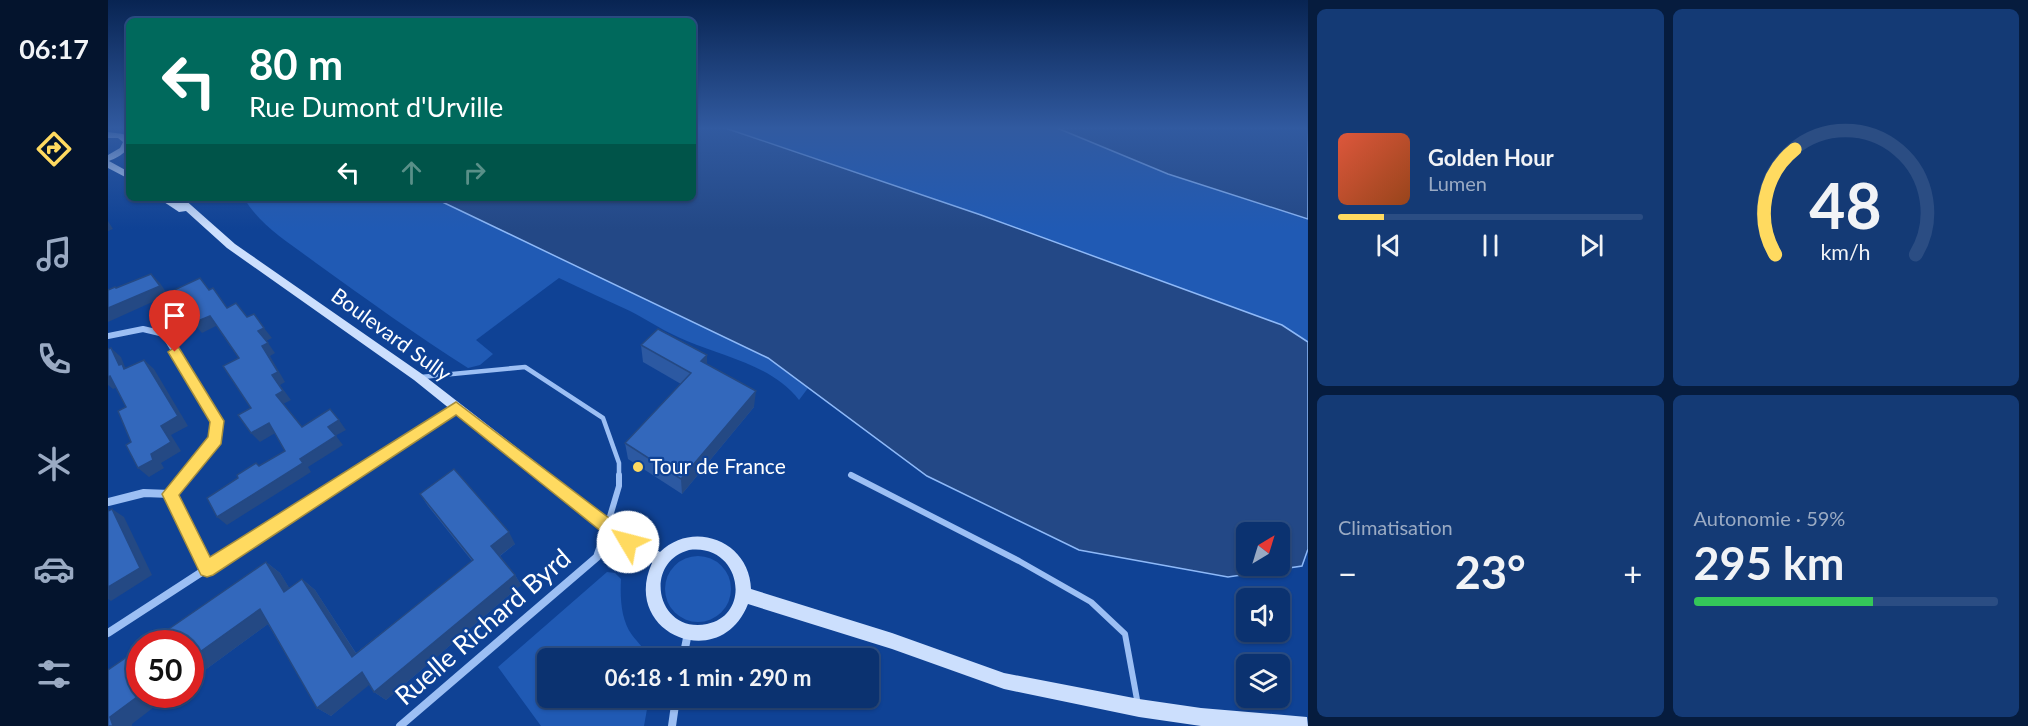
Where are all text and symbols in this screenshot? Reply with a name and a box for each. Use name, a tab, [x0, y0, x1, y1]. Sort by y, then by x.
text: 06:17	[19, 32, 89, 65]
text: 80 m	[249, 39, 343, 89]
icon: left	[150, 42, 228, 120]
text: Rue Dumont d'Urville	[249, 90, 503, 123]
icon: directions	[33, 128, 75, 170]
text: Golden Hour	[1428, 144, 1554, 171]
icon: left	[332, 156, 365, 189]
icon: ahead	[395, 156, 428, 189]
icon: right	[458, 156, 491, 189]
text: 48	[1810, 167, 1882, 242]
text: Lumen	[1428, 171, 1487, 195]
icon: previous	[1372, 229, 1405, 262]
icon: pause	[1474, 229, 1507, 262]
icon: next	[1575, 229, 1608, 262]
icon: music	[33, 233, 75, 275]
text: km/h	[1821, 239, 1871, 265]
street label: Boulevard Sully	[327, 282, 457, 386]
pin	[149, 290, 200, 352]
icon: arrive	[158, 299, 191, 332]
icon: phone	[33, 338, 75, 380]
icon: climate	[33, 443, 75, 485]
place label: Tour de France	[650, 453, 786, 478]
marker: Tour de France	[631, 460, 645, 474]
text: Autonomie · 59%	[1694, 506, 1845, 530]
position arrow	[596, 510, 660, 574]
text: Climatisation	[1338, 515, 1453, 539]
north arrow	[1236, 522, 1290, 576]
map controls	[1236, 522, 1290, 708]
text: 295 km	[1694, 536, 1844, 590]
street label: Ruelle Richard Byrd	[388, 541, 577, 711]
text: 23°	[1455, 545, 1526, 599]
icon: car	[33, 548, 75, 590]
text: −	[1338, 553, 1357, 593]
text: +	[1623, 553, 1643, 593]
button: sound	[1236, 588, 1290, 642]
speed limit sign: 50	[126, 630, 204, 708]
icon: filters	[33, 653, 75, 695]
button: layers	[1236, 654, 1290, 708]
text: 06:18 · 1 min · 290 m	[605, 664, 811, 691]

